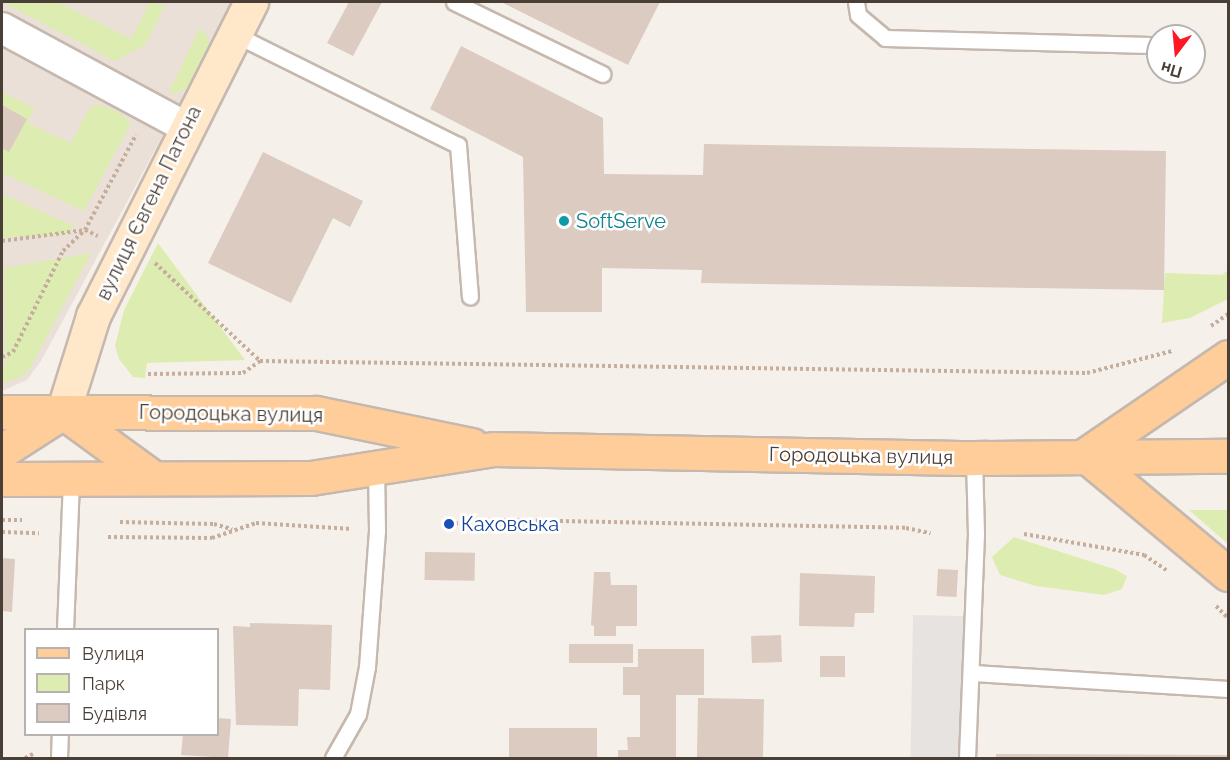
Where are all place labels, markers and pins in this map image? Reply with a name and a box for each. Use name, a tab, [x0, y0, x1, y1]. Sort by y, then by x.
place label: SoftServe	[576, 209, 666, 233]
marker: SoftServe	[557, 214, 571, 228]
place label: Каховська	[461, 512, 559, 536]
marker: Каховська	[442, 517, 456, 531]

